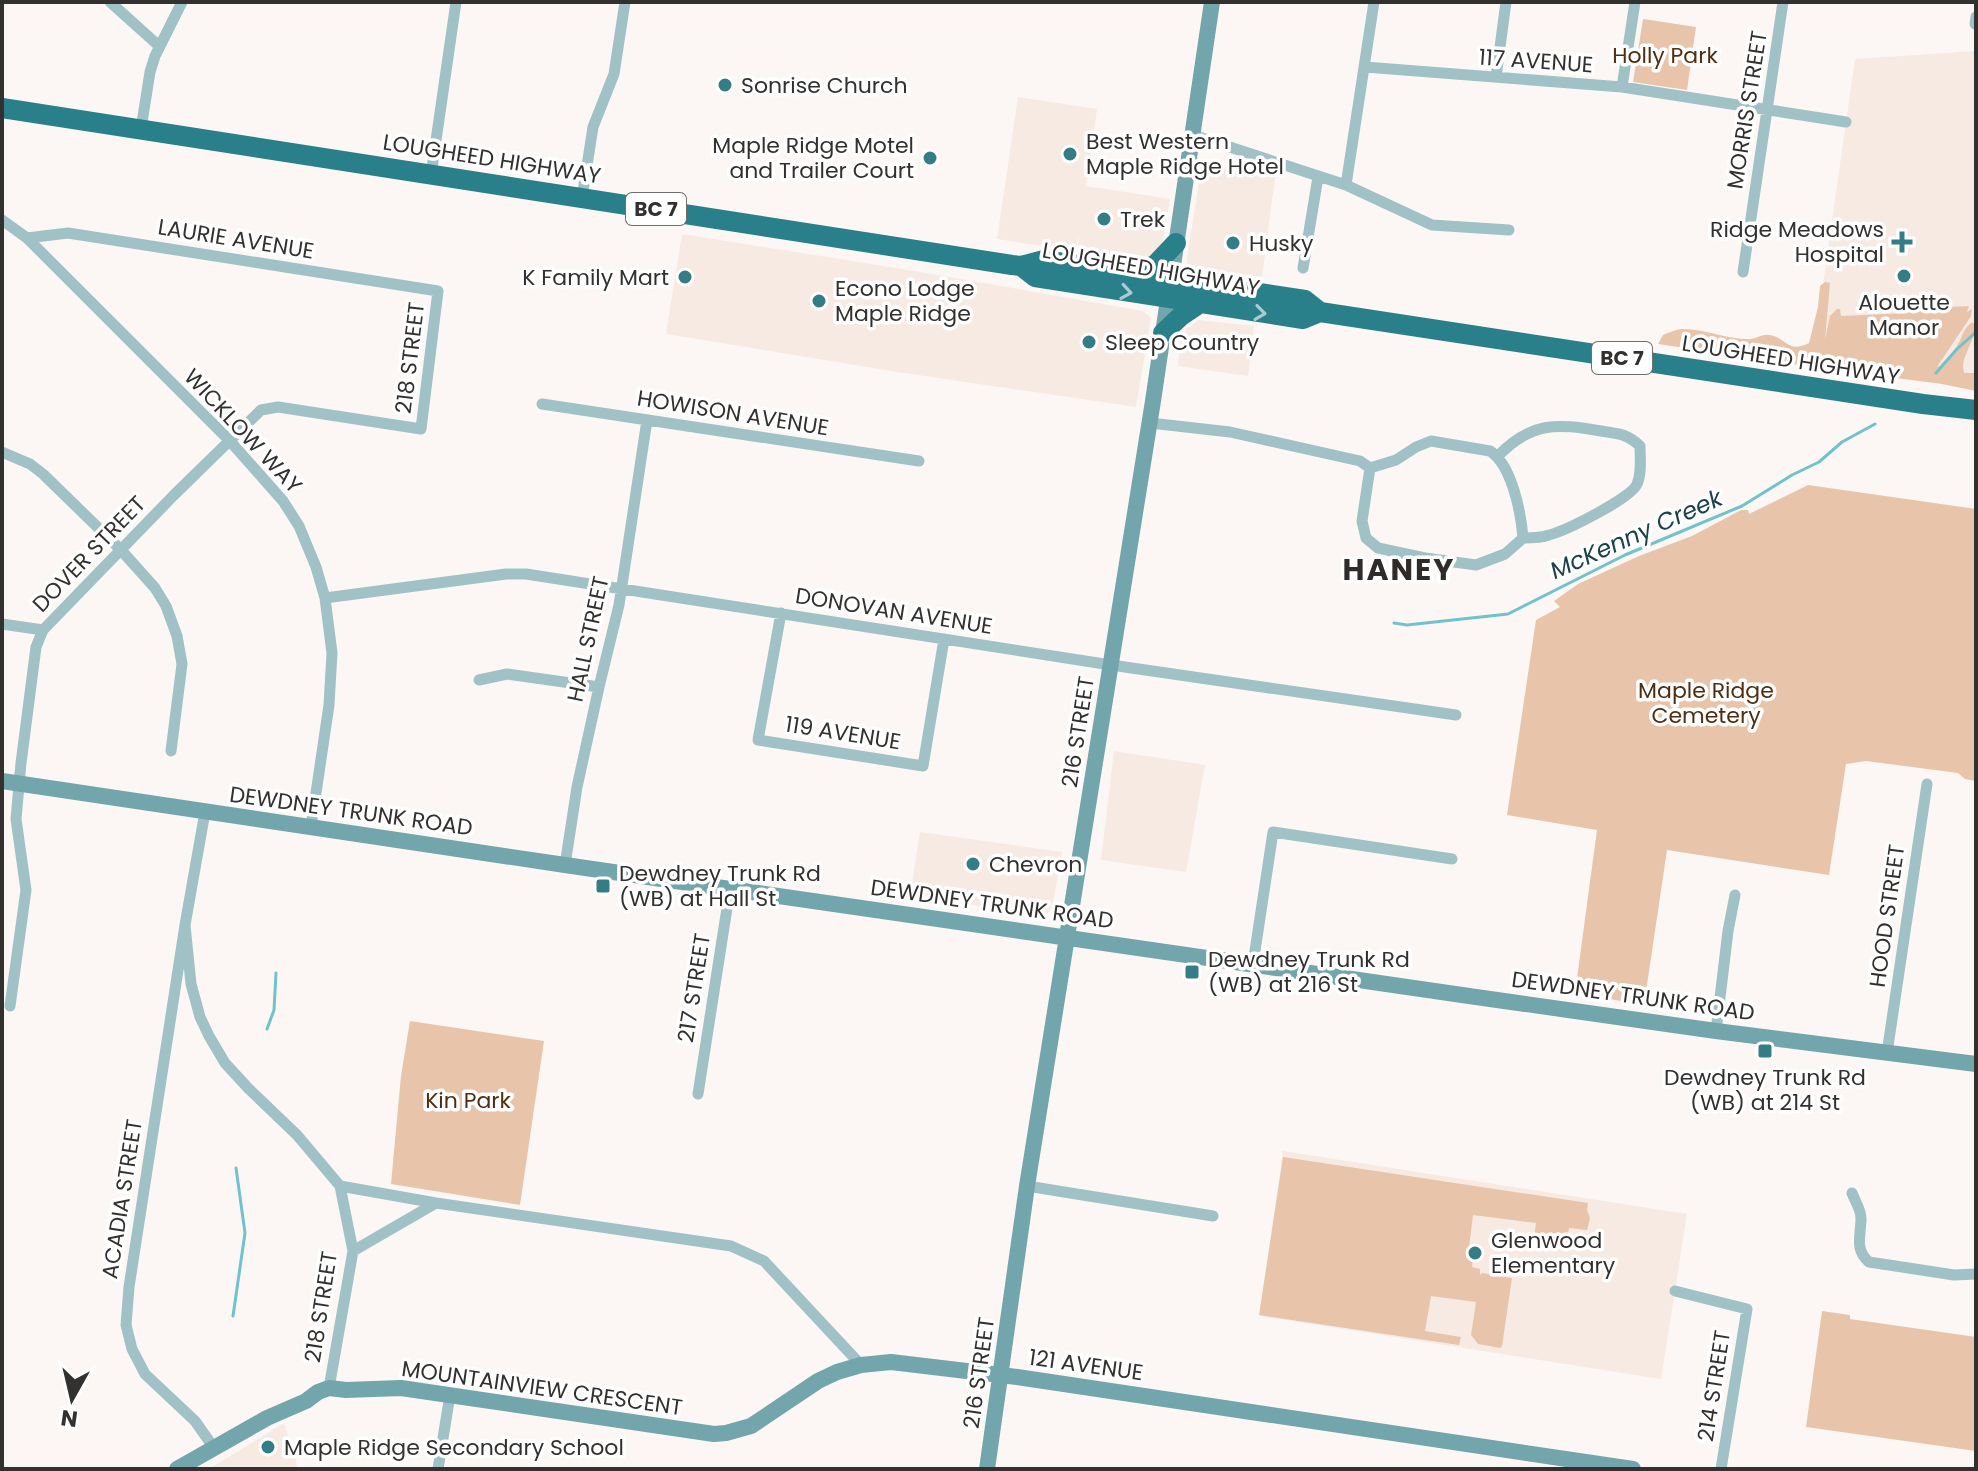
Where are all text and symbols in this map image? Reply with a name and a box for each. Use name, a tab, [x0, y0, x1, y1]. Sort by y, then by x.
street label: MORRIS STREET	[1719, 29, 1775, 191]
park label: Holly Park	[1612, 40, 1718, 71]
street label: 117 AVENUE	[1478, 42, 1594, 80]
place label: Sonrise Church	[741, 70, 907, 101]
marker: Sonrise Church	[716, 76, 734, 94]
street label: LOUGHEED HIGHWAY	[381, 126, 603, 192]
place label: Best Western Maple Ridge Hotel	[1086, 126, 1284, 182]
place label: Maple Ridge Motel and Trailer Court	[712, 130, 914, 186]
marker: Best Western Maple Ridge Hotel	[1061, 145, 1079, 163]
marker: Maple Ridge Motel and Trailer Court	[921, 149, 939, 167]
road number: BC 7	[626, 193, 686, 225]
place label: Trek	[1120, 204, 1166, 235]
marker: Trek	[1095, 210, 1113, 228]
street label: LAURIE AVENUE	[156, 211, 316, 267]
place label: Ridge Meadows Hospital	[1710, 214, 1884, 270]
place label: Husky	[1249, 228, 1314, 259]
marker: Ridge Meadows Hospital	[1891, 231, 1913, 253]
marker: Husky	[1224, 234, 1242, 252]
street label: LOUGHEED HIGHWAY	[1040, 235, 1262, 303]
place label: K Family Mart	[522, 262, 669, 293]
marker: Alouette Manor	[1895, 267, 1913, 285]
marker: K Family Mart	[676, 268, 694, 286]
place label: Econo Lodge Maple Ridge	[835, 273, 975, 329]
one-way arrow	[1120, 282, 1133, 299]
place label: Alouette Manor	[1858, 287, 1950, 343]
marker: Econo Lodge Maple Ridge	[810, 292, 828, 310]
street label: 218 STREET	[388, 300, 432, 416]
one-way arrow	[1253, 304, 1267, 321]
place label: Sleep Country	[1105, 327, 1260, 358]
street label: LOUGHEED HIGHWAY	[1680, 327, 1902, 393]
marker: Sleep Country	[1080, 333, 1098, 351]
road number: BC 7	[1592, 342, 1652, 374]
street label: WICKLOW WAY	[177, 362, 309, 500]
street label: HOWISON AVENUE	[635, 383, 831, 443]
water label: McKenny Creek	[1545, 481, 1729, 587]
street label: DOVER STREET	[25, 489, 153, 619]
district label: HANEY	[1343, 548, 1455, 591]
street label: HALL STREET	[560, 573, 616, 705]
street label: DONOVAN AVENUE	[793, 580, 995, 642]
street label: 216 STREET	[1054, 674, 1102, 790]
park label: Maple Ridge Cemetery	[1638, 675, 1774, 731]
street label: 119 AVENUE	[783, 709, 903, 757]
street label: DEWDNEY TRUNK ROAD	[228, 779, 474, 843]
street label: HOOD STREET	[1862, 842, 1912, 989]
place label: Chevron	[989, 849, 1082, 880]
marker: Chevron	[964, 855, 982, 873]
place label: Dewdney Trunk Rd (WB) at Hall St	[619, 858, 821, 914]
street label: DEWDNEY TRUNK ROAD	[869, 872, 1115, 936]
marker: Dewdney Trunk Rd (WB) at Hall St	[594, 877, 612, 895]
street label: 217 STREET	[670, 931, 718, 1045]
place label: Dewdney Trunk Rd (WB) at 216 St	[1208, 944, 1410, 1000]
marker: Dewdney Trunk Rd (WB) at 216 St	[1183, 963, 1201, 981]
street label: DEWDNEY TRUNK ROAD	[1510, 964, 1756, 1028]
marker: Dewdney Trunk Rd (WB) at 214 St	[1756, 1042, 1774, 1060]
place label: Dewdney Trunk Rd (WB) at 214 St	[1664, 1062, 1866, 1118]
park label: Kin Park	[425, 1085, 512, 1116]
street label: ACADIA STREET	[94, 1117, 150, 1281]
place label: Glenwood Elementary	[1491, 1225, 1616, 1281]
marker: Glenwood Elementary	[1466, 1244, 1484, 1262]
street label: 218 STREET	[297, 1249, 345, 1365]
street label: 216 STREET	[956, 1315, 1002, 1431]
street label: 214 STREET	[1690, 1328, 1738, 1444]
street label: 121 AVENUE	[1027, 1342, 1145, 1388]
street label: MOUNTAINVIEW CRESCENT	[400, 1353, 685, 1423]
north arrow	[32, 1359, 112, 1439]
text: N	[59, 1402, 80, 1435]
place label: Maple Ridge Secondary School	[284, 1432, 624, 1463]
marker: Maple Ridge Secondary School	[259, 1438, 277, 1456]

